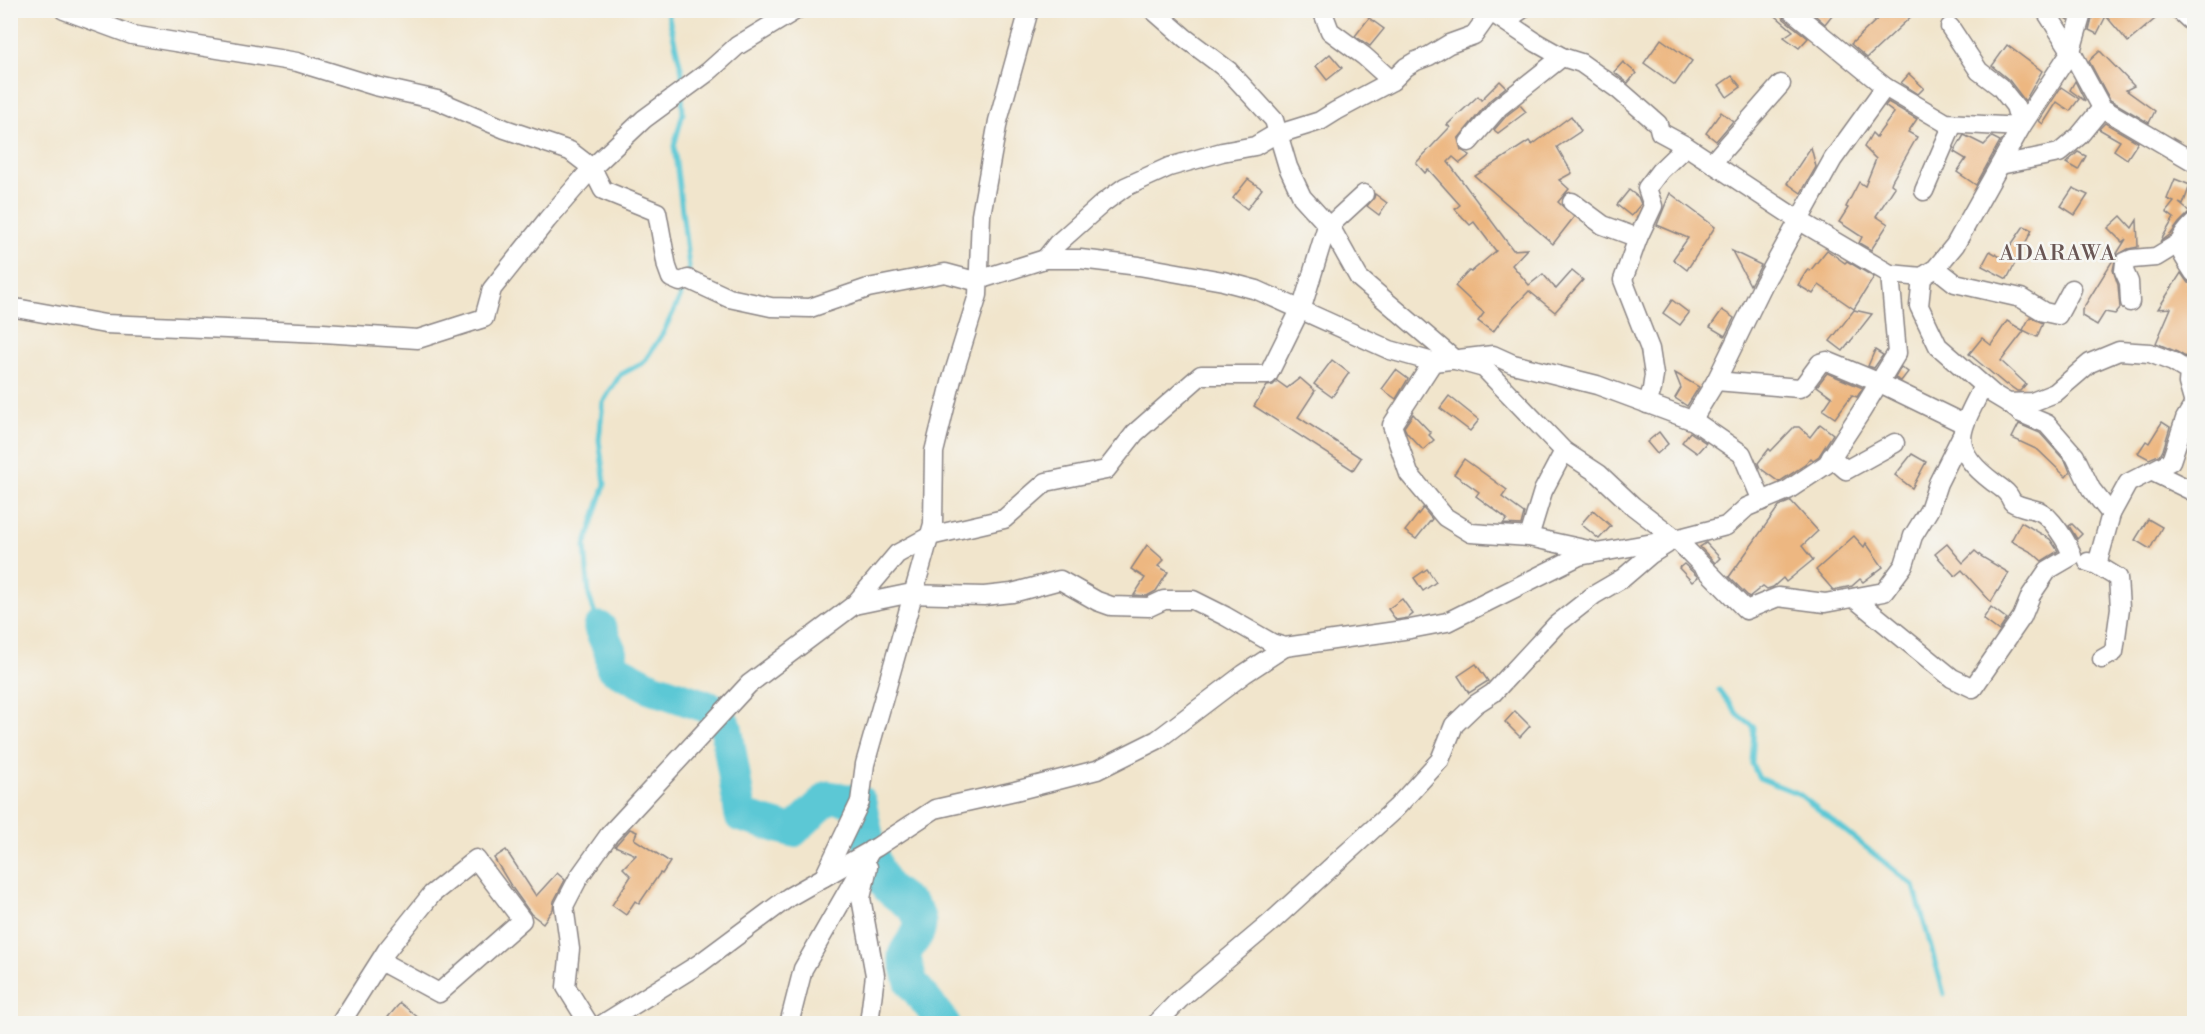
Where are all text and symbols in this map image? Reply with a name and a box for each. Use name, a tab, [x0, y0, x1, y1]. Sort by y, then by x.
district label: ADARAWA	[1998, 240, 2117, 267]

